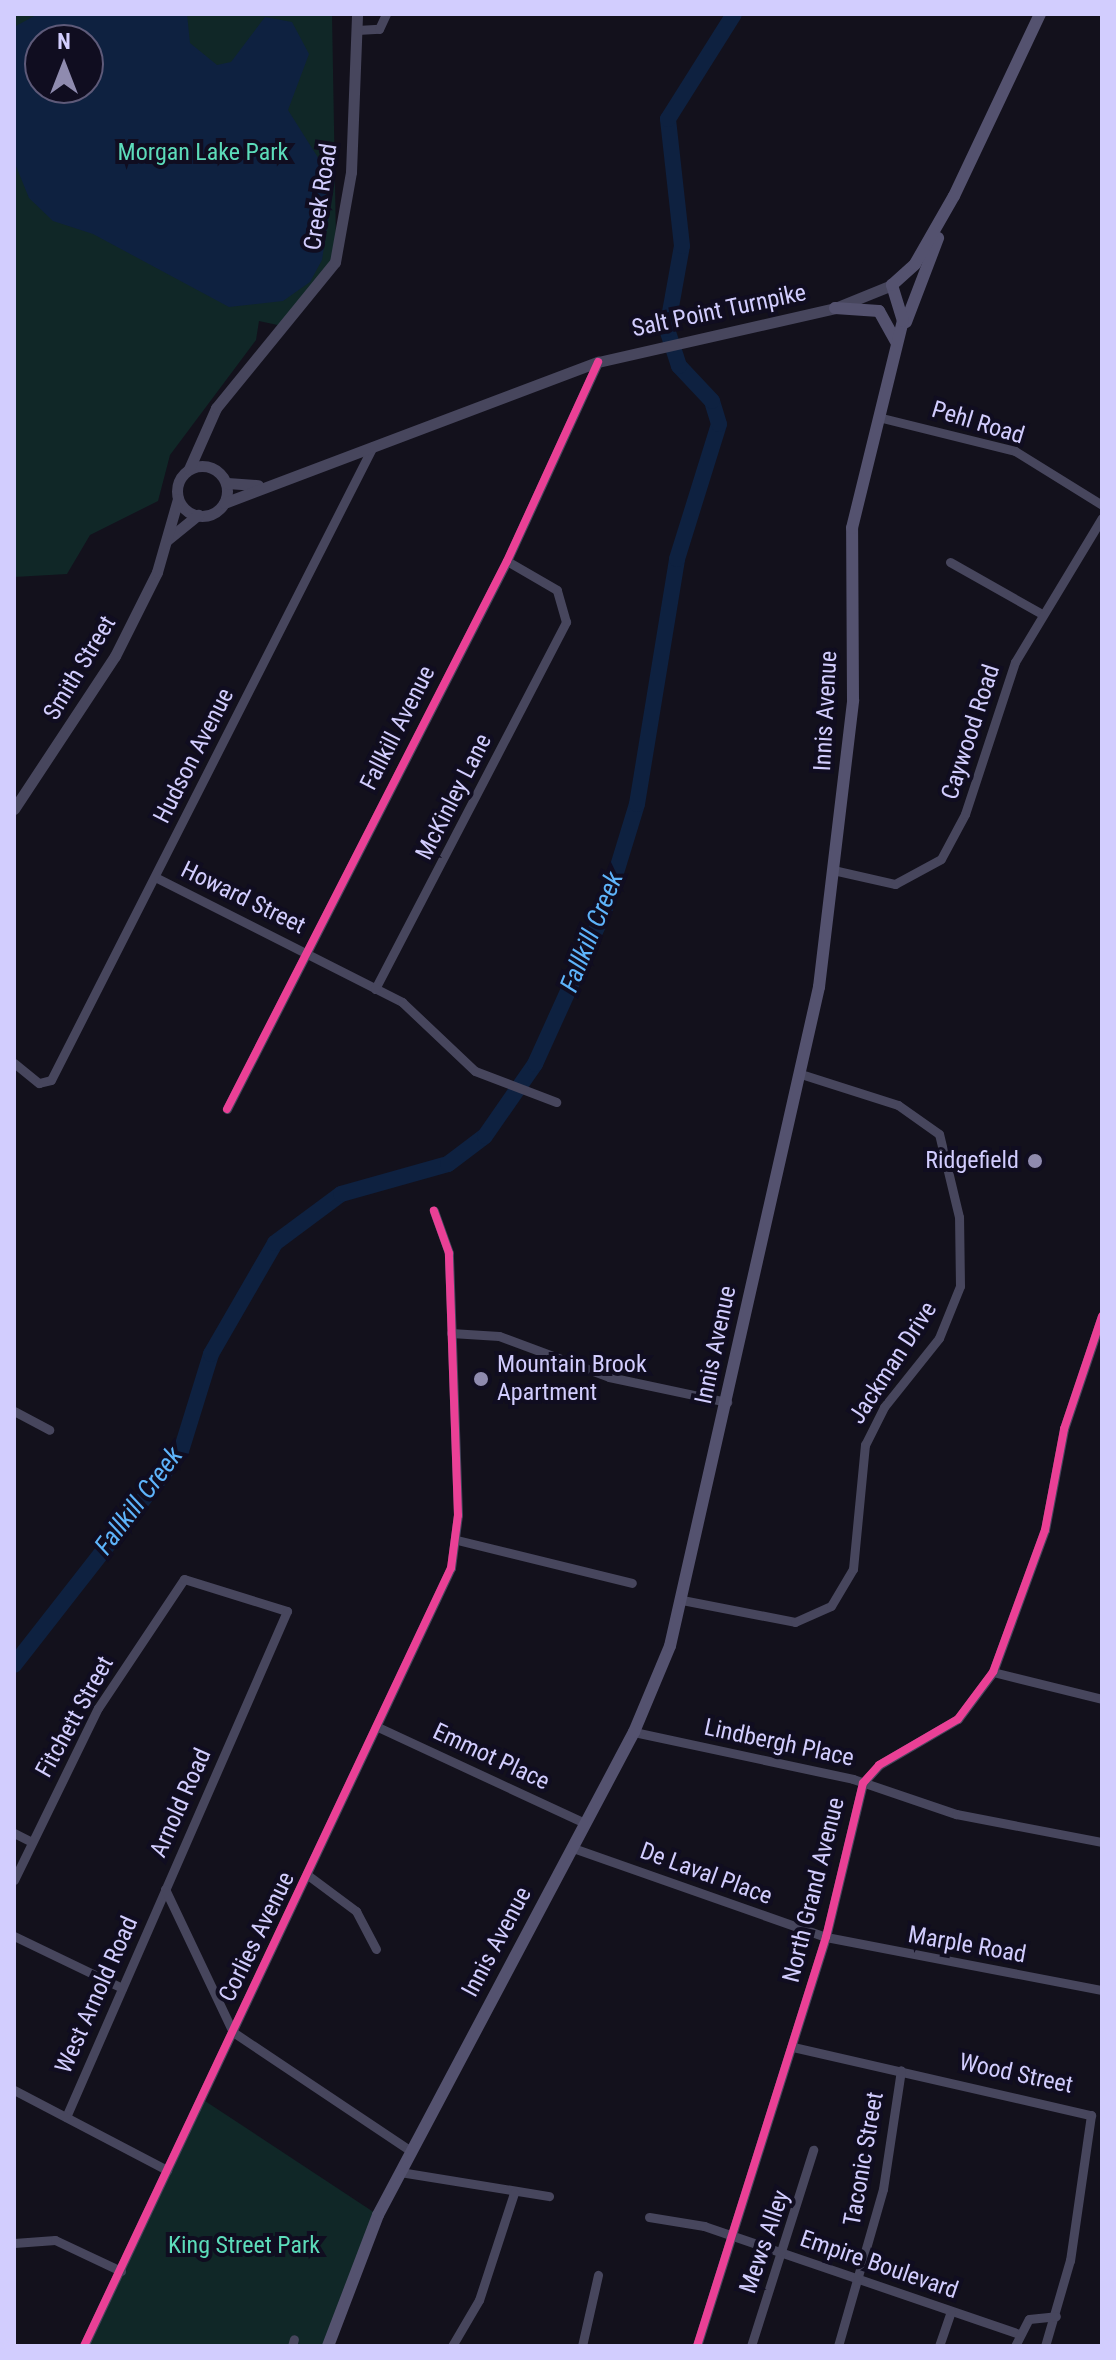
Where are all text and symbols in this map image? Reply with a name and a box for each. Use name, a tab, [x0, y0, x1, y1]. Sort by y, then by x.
north arrow	[24, 24, 104, 104]
text: N	[57, 29, 71, 54]
park label: Morgan Lake Park	[118, 139, 288, 167]
street label: Creek Road	[298, 142, 344, 252]
street label: Salt Point Turnpike	[629, 278, 809, 344]
street label: Pehl Road	[928, 395, 1028, 451]
street label: Smith Street	[38, 611, 122, 725]
street label: Innis Avenue	[808, 650, 844, 772]
street label: Fallkill Avenue	[354, 661, 442, 795]
street label: Caywood Road	[936, 661, 1006, 803]
street label: Hudson Avenue	[148, 684, 240, 828]
street label: McKinley Lane	[410, 729, 498, 865]
street label: Howard Street	[176, 856, 310, 940]
water label: Fallkill Creek	[554, 867, 630, 997]
place label: Ridgefield	[925, 1147, 1019, 1175]
marker: Ridgefield	[1026, 1152, 1044, 1170]
street label: Innis Avenue	[689, 1283, 743, 1407]
street label: Jackman Drive	[843, 1297, 943, 1429]
place label: Mountain Brook Apartment	[497, 1351, 647, 1407]
marker: Mountain Brook Apartment	[472, 1370, 490, 1388]
water label: Fallkill Creek	[88, 1441, 190, 1561]
street label: Fitchett Street	[30, 1651, 120, 1783]
street label: Lindbergh Place	[702, 1713, 856, 1773]
street label: Emmot Place	[428, 1717, 554, 1797]
street label: Arnold Road	[144, 1744, 218, 1862]
street label: North Grand Avenue	[777, 1794, 851, 1986]
street label: De Laval Place	[636, 1837, 776, 1911]
street label: Corlies Avenue	[213, 1867, 301, 2007]
street label: Innis Avenue	[456, 1882, 538, 2002]
street label: West Arnold Road	[50, 1912, 144, 2078]
street label: Marple Road	[906, 1920, 1028, 1970]
street label: Wood Street	[956, 2048, 1076, 2100]
street label: Taconic Street	[838, 2090, 890, 2228]
street label: Mews Alley	[734, 2187, 796, 2297]
street label: Empire Boulevard	[796, 2225, 962, 2305]
park label: King Street Park	[168, 2232, 320, 2260]

